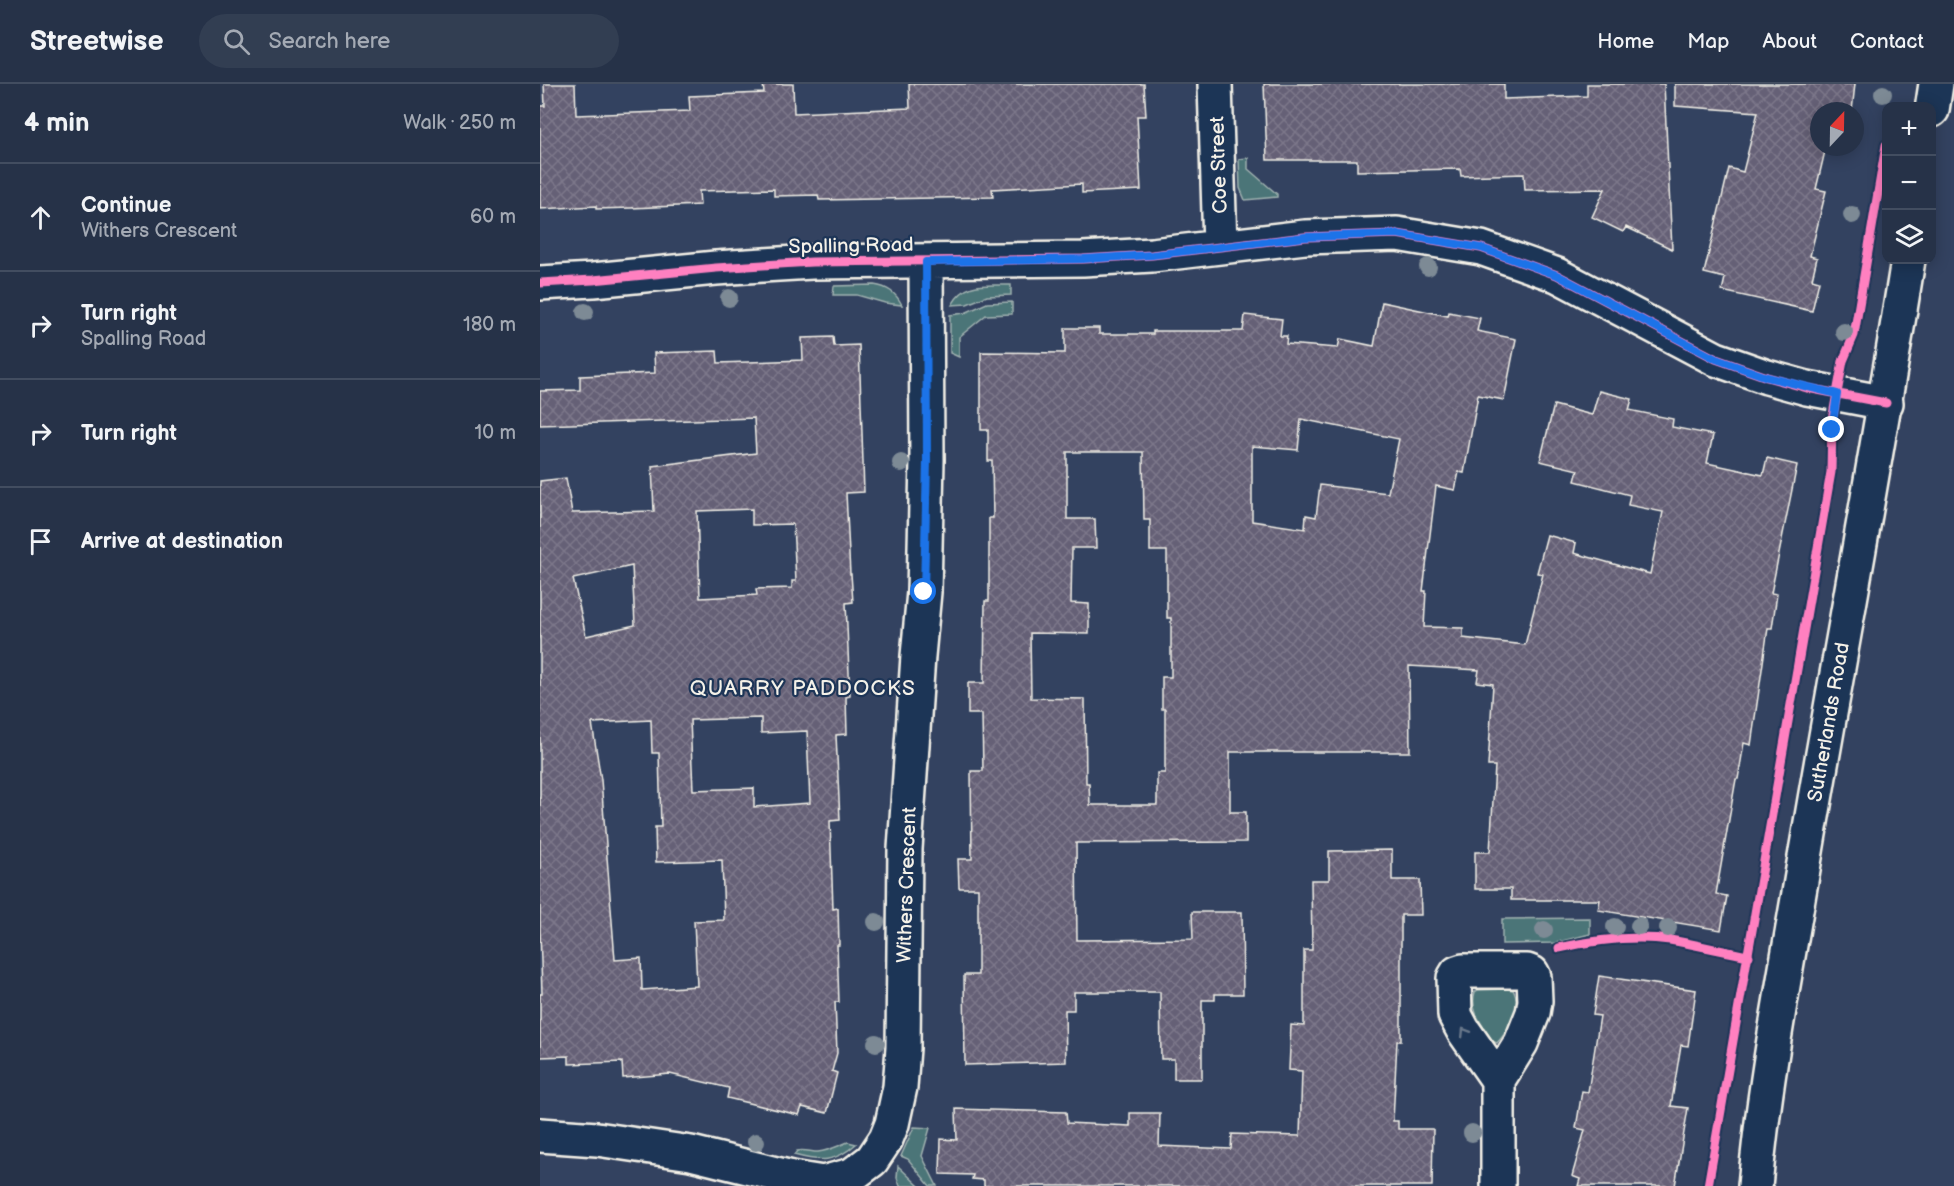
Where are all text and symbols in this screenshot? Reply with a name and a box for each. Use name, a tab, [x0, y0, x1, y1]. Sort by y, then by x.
search box	[199, 14, 619, 68]
text: Streetwise	[30, 25, 163, 58]
icon: search	[220, 25, 253, 58]
text: Search here	[268, 28, 390, 55]
text: Home	[1597, 29, 1654, 54]
text: Map	[1687, 29, 1729, 54]
text: About	[1762, 29, 1817, 54]
text: Contact	[1850, 29, 1924, 54]
north arrow	[1810, 102, 1864, 156]
map controls	[1882, 102, 1936, 264]
button: +	[1882, 102, 1936, 156]
text: 4 min	[24, 108, 89, 139]
text: Walk · 250 m	[403, 111, 516, 135]
street label: Coe Street	[1205, 116, 1233, 214]
button: −	[1882, 156, 1936, 210]
text: Continue	[81, 192, 171, 219]
icon: ahead	[24, 201, 57, 234]
text: 60 m	[470, 205, 516, 229]
button: layers	[1882, 210, 1936, 264]
text: Withers Crescent	[81, 219, 237, 243]
street label: Spalling Road	[788, 233, 914, 259]
text: Turn right	[81, 300, 177, 327]
icon: right	[24, 309, 57, 342]
text: 180 m	[463, 313, 516, 337]
text: Spalling Road	[81, 327, 206, 351]
route end	[1818, 416, 1844, 442]
icon: right	[24, 417, 57, 450]
text: Turn right	[81, 420, 177, 447]
text: 10 m	[475, 421, 516, 445]
icon: arrive	[24, 525, 57, 558]
text: Arrive at destination	[81, 528, 283, 555]
route start	[910, 578, 936, 604]
street label: Sutherlands Road	[1803, 641, 1855, 804]
district label: QUARRY PADDOCKS	[690, 676, 916, 701]
street label: Withers Crescent	[892, 807, 922, 964]
one-way arrow	[1462, 1028, 1473, 1039]

